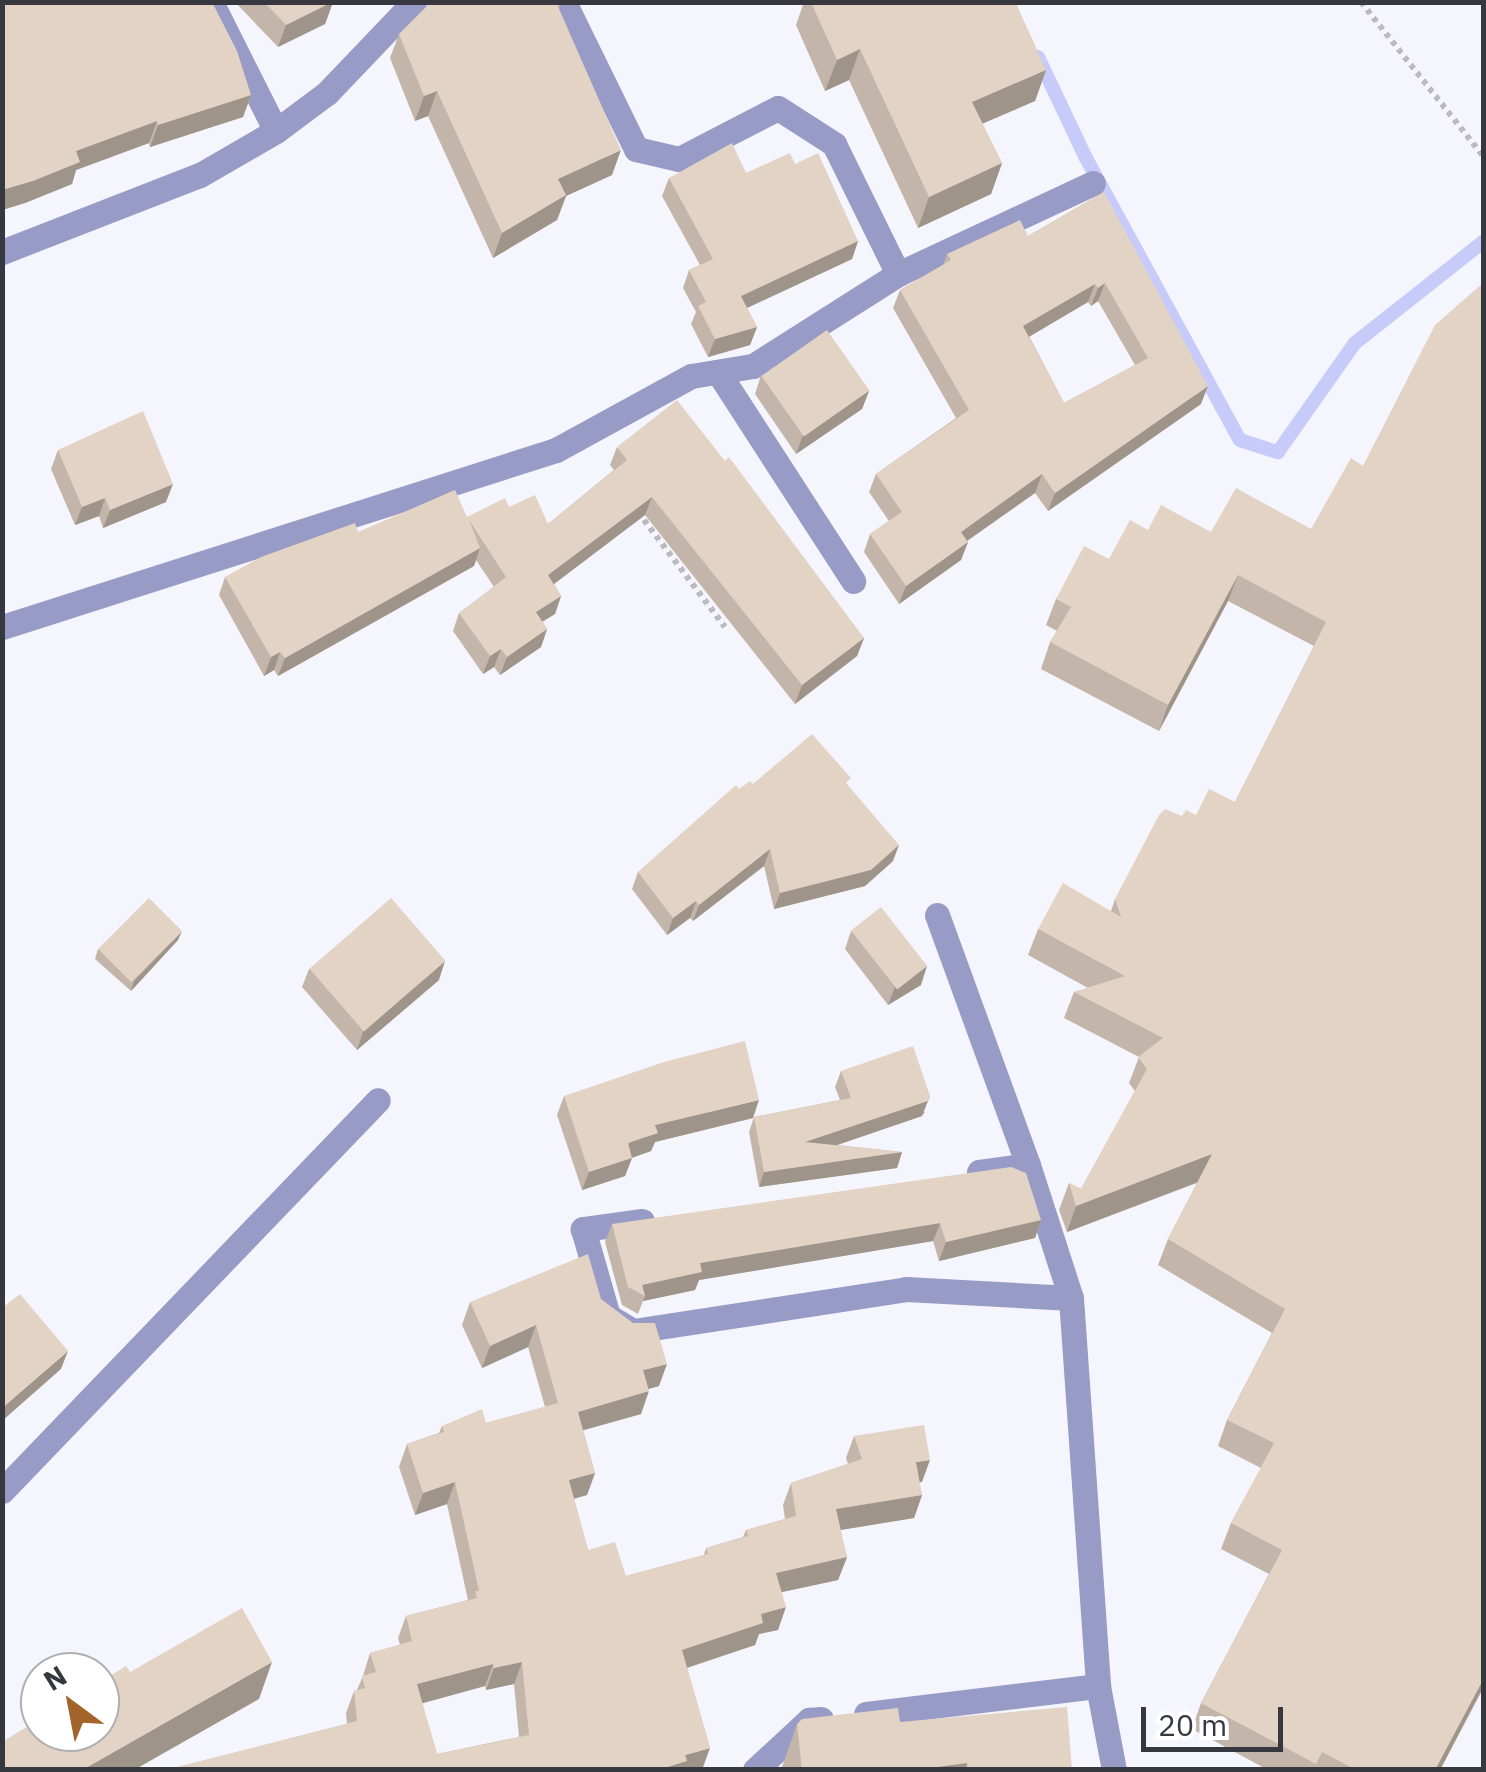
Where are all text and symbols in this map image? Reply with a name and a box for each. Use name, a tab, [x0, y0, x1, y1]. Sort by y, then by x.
north arrow	[20, 1652, 120, 1752]
text: N	[36, 1657, 73, 1699]
scale bar	[1146, 1687, 1288, 1749]
text: 20 m	[1158, 1705, 1227, 1744]

